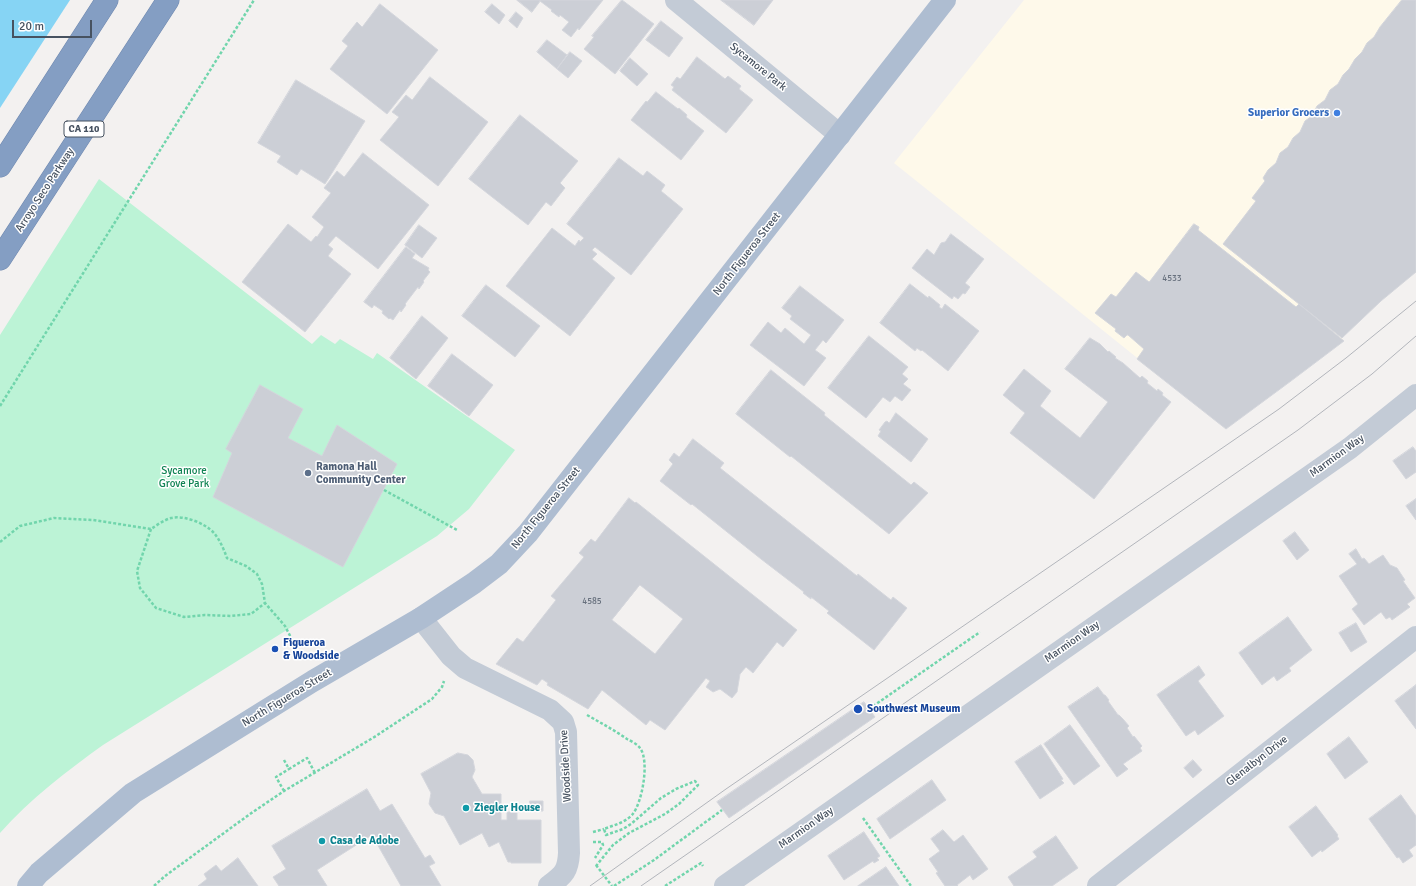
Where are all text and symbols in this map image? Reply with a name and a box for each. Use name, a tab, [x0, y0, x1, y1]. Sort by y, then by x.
scale bar	[14, 12, 94, 38]
text: 20 m	[19, 19, 44, 34]
street label: Sycamore Park	[727, 40, 789, 94]
place label: Superior Grocers	[1248, 106, 1329, 120]
marker: Superior Grocers	[1332, 108, 1342, 118]
road number: CA 110	[64, 121, 104, 137]
street label: Arroyo Seco Parkway	[13, 145, 77, 235]
street label: North Figueroa Street	[710, 210, 784, 298]
house number: 4533	[1162, 274, 1182, 284]
street label: Marmion Way	[1307, 432, 1367, 480]
place label: Ramona Hall Community Center	[316, 460, 406, 486]
park label: Sycamore Grove Park	[159, 464, 209, 490]
street label: North Figueroa Street	[509, 464, 583, 552]
marker: Ramona Hall Community Center	[303, 468, 313, 478]
house number: 4585	[582, 597, 602, 607]
street label: Marmion Way	[1042, 618, 1102, 666]
place label: Figueroa & Woodside	[283, 636, 339, 662]
marker: Figueroa & Woodside	[270, 644, 280, 654]
street label: North Figueroa Street	[240, 666, 334, 730]
place label: Southwest Museum	[867, 702, 960, 716]
marker: Southwest Museum	[852, 703, 864, 715]
street label: Woodside Drive	[558, 730, 574, 802]
street label: Glenalbyn Drive	[1224, 733, 1290, 789]
place label: Ziegler House	[474, 801, 540, 815]
marker: Ziegler House	[461, 803, 471, 813]
street label: Marmion Way	[776, 804, 836, 852]
place label: Casa de Adobe	[330, 834, 399, 848]
marker: Casa de Adobe	[317, 836, 327, 846]

